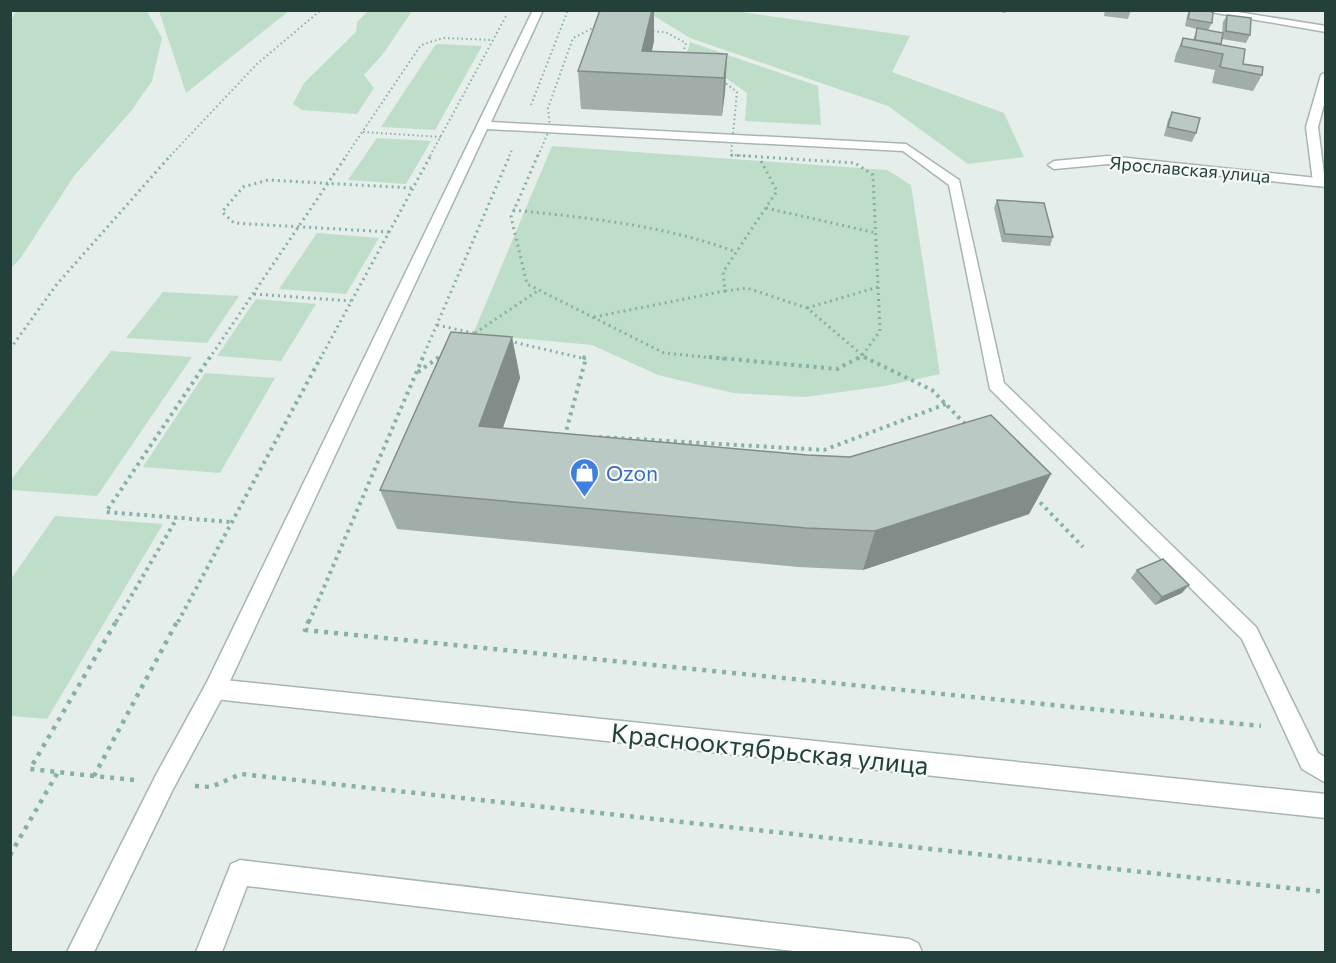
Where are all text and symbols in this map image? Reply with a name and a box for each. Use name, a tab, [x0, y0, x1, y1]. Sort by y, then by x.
street label: Ярославская улица	[1109, 151, 1271, 187]
shop icon: Ozon	[569, 456, 601, 498]
place label: Ozon	[606, 460, 658, 485]
street label: Краснооктябрьская улица	[610, 716, 930, 780]

